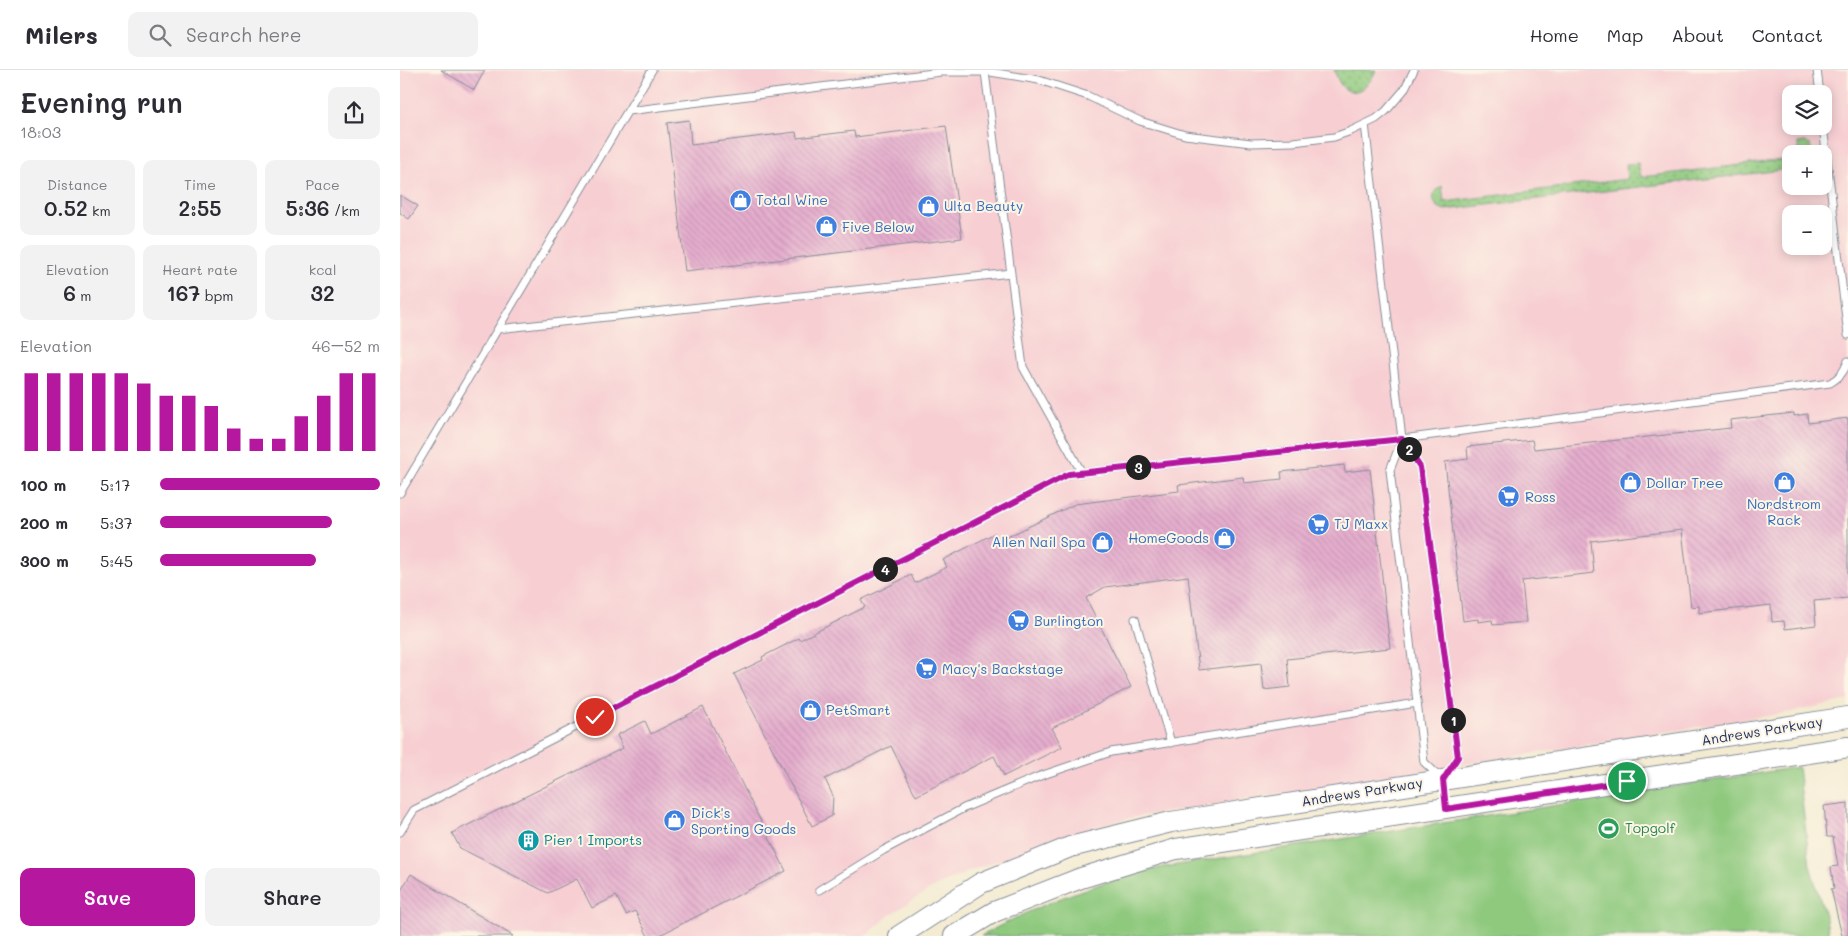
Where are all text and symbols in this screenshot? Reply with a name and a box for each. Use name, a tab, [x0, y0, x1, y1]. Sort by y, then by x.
search box	[128, 12, 478, 57]
text: Milers	[25, 19, 98, 50]
icon: search	[146, 21, 174, 49]
text: Search here	[186, 22, 302, 47]
text: Home	[1530, 23, 1579, 47]
text: Map	[1607, 23, 1643, 47]
text: About	[1671, 23, 1724, 47]
text: Contact	[1752, 23, 1823, 47]
text: Evening run	[20, 84, 183, 120]
map controls	[1782, 85, 1832, 255]
button: layers	[1782, 85, 1832, 135]
button: share	[328, 87, 380, 139]
text: 18:03	[20, 121, 61, 142]
button: +	[1782, 145, 1832, 195]
text: Distance	[47, 175, 107, 194]
text: Time	[184, 175, 216, 194]
text: Pace	[306, 175, 340, 194]
shop icon: Total Wine	[728, 188, 752, 212]
place label: Total Wine	[756, 190, 828, 209]
text: 0.52	[44, 194, 88, 221]
text: 2:55	[179, 194, 221, 221]
text: 5:36	[285, 194, 329, 221]
shop icon: Ulta Beauty	[916, 194, 940, 218]
place label: Ulta Beauty	[944, 196, 1023, 215]
text: km	[88, 201, 111, 220]
text: /km	[329, 201, 360, 220]
button: −	[1782, 205, 1832, 255]
shop icon: Five Below	[814, 215, 838, 239]
place label: Five Below	[842, 217, 915, 236]
text: Elevation	[46, 260, 109, 279]
text: Heart rate	[162, 260, 238, 279]
text: kcal	[309, 260, 337, 279]
text: 6	[63, 279, 76, 306]
text: 167	[167, 279, 200, 306]
text: 32	[311, 279, 335, 306]
text: m	[76, 286, 92, 305]
text: bpm	[200, 286, 233, 305]
text: Elevation	[20, 335, 92, 356]
text: 46–52 m	[312, 335, 380, 356]
pin: 2	[1396, 436, 1422, 462]
text: 2	[1406, 440, 1413, 459]
pin: 3	[1126, 454, 1150, 480]
text: 3	[1134, 458, 1143, 477]
shop icon: Nordstrom Rack	[1772, 470, 1796, 494]
shop icon: Dollar Tree	[1618, 471, 1642, 495]
place label: Dollar Tree	[1646, 473, 1723, 492]
text: 100 m	[20, 474, 66, 495]
text: 5:17	[100, 474, 130, 495]
supermarket icon: Ross	[1497, 485, 1521, 509]
place label: Ross	[1525, 487, 1556, 506]
place label: Nordstrom Rack	[1747, 494, 1821, 529]
text: 200 m	[20, 512, 68, 533]
text: 5:37	[100, 512, 133, 533]
supermarket icon: TJ Maxx	[1306, 512, 1330, 536]
place label: TJ Maxx	[1334, 514, 1388, 533]
shop icon: HomeGoods	[1213, 526, 1237, 550]
place label: HomeGoods	[1128, 528, 1209, 547]
shop icon: Allen Nail Spa	[1090, 530, 1114, 554]
place label: Allen Nail Spa	[992, 532, 1086, 551]
text: 300 m	[20, 550, 69, 571]
text: 5:45	[100, 550, 133, 571]
pin: 4	[872, 556, 898, 582]
text: 4	[881, 560, 890, 579]
supermarket icon: Burlington	[1006, 609, 1030, 633]
place label: Burlington	[1034, 611, 1103, 630]
supermarket icon: Macy's Backstage	[914, 657, 938, 681]
place label: Macy's Backstage	[942, 659, 1063, 678]
pin	[574, 696, 616, 738]
shop icon: PetSmart	[798, 698, 822, 722]
place label: PetSmart	[826, 700, 890, 719]
icon: check	[581, 703, 609, 731]
pin: 1	[1440, 708, 1466, 732]
text: 1	[1450, 711, 1457, 730]
street label: Andrews Parkway	[1700, 712, 1824, 749]
pin	[1606, 760, 1648, 802]
icon: arrive	[1613, 767, 1641, 795]
street label: Andrews Parkway	[1300, 773, 1424, 810]
place label: Dick's Sporting Goods	[691, 803, 796, 838]
shop icon: Dick's Sporting Goods	[663, 809, 687, 833]
sports icon: Topgolf	[1597, 816, 1621, 840]
place label: Topgolf	[1625, 818, 1676, 837]
building icon: Pier 1 Imports	[516, 828, 540, 852]
place label: Pier 1 Imports	[544, 830, 642, 849]
button: Save	[20, 868, 195, 926]
button: Share	[205, 868, 380, 926]

